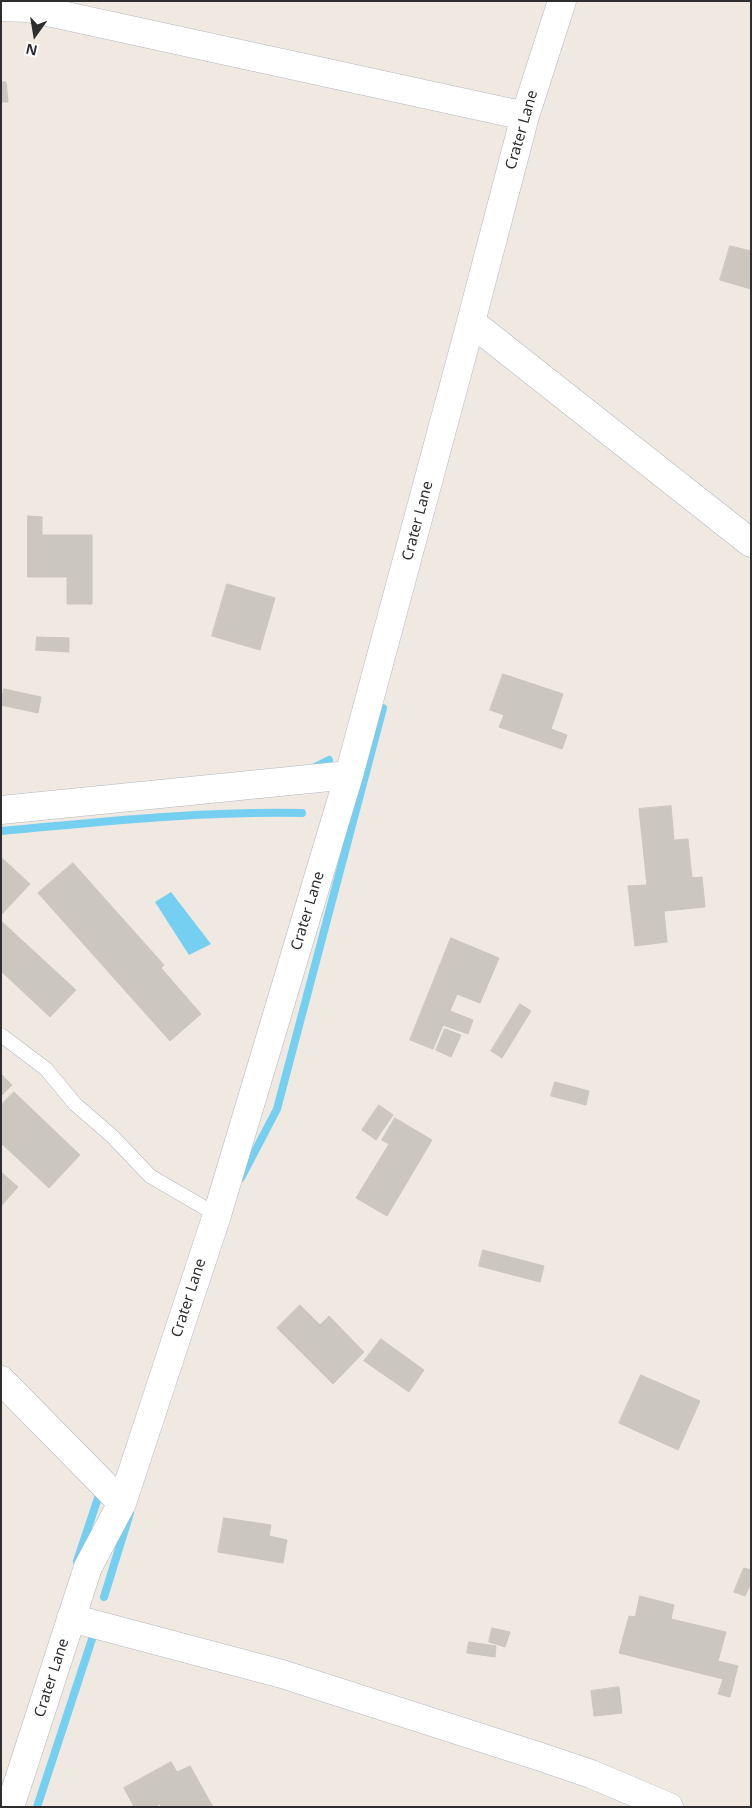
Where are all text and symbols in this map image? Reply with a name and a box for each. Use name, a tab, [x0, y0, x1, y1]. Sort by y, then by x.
north arrow	[10, 10, 60, 60]
text: N	[24, 40, 39, 61]
street label: Crater Lane	[502, 88, 542, 172]
street label: Crater Lane	[399, 479, 437, 563]
street label: Crater Lane	[287, 869, 329, 953]
street label: Crater Lane	[168, 1256, 210, 1340]
street label: Crater Lane	[31, 1636, 73, 1720]

